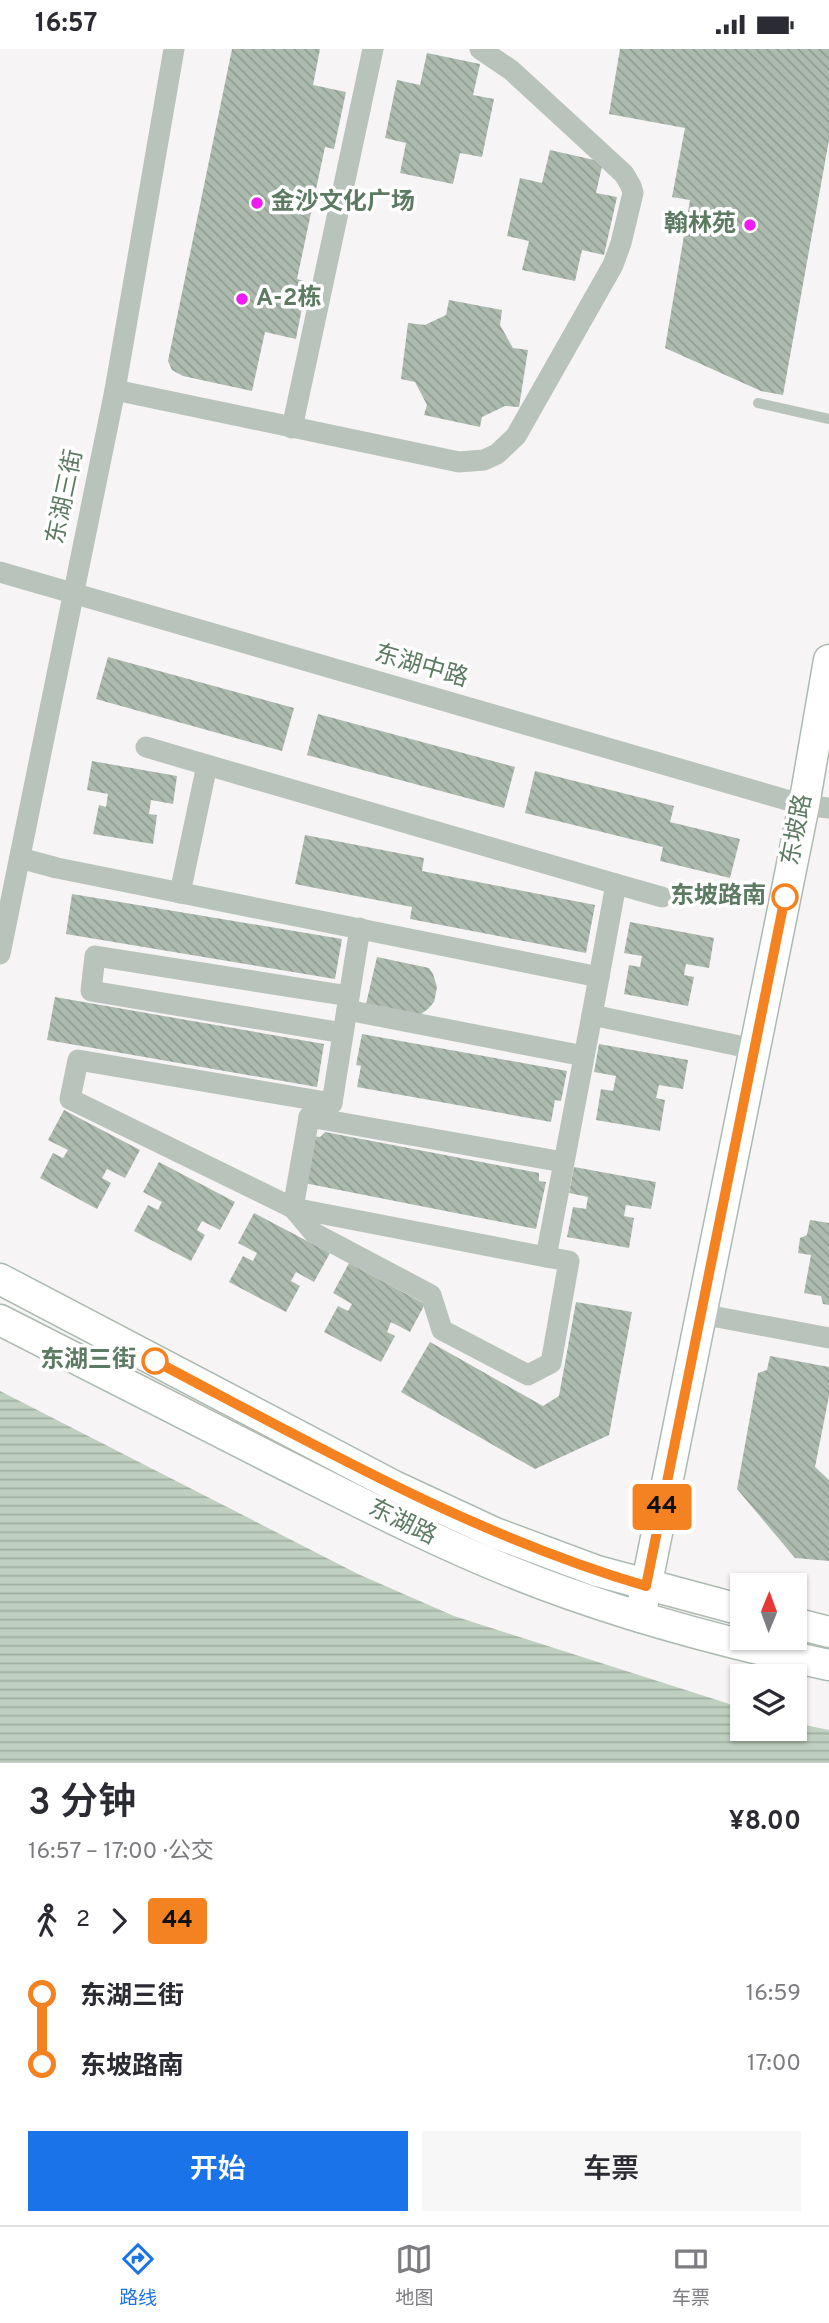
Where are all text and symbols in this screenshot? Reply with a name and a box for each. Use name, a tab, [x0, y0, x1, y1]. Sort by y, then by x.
text: 16:57	[35, 8, 98, 41]
place label: 金沙文化广场	[271, 188, 415, 218]
marker: 金沙文化广场	[249, 195, 265, 211]
place label: 翰林苑	[664, 210, 736, 240]
marker: 翰林苑	[742, 217, 758, 233]
place label: A-2栋	[256, 284, 321, 314]
marker: A-2栋	[234, 291, 250, 307]
street label: 东湖三街	[41, 447, 91, 547]
street label: 东湖中路	[371, 639, 471, 695]
street label: 东坡路	[776, 792, 820, 868]
place label: 东坡路南	[670, 882, 766, 912]
marker: 东坡路南	[772, 884, 798, 910]
place label: 东湖三街	[40, 1346, 136, 1376]
marker: 东湖三街	[142, 1348, 168, 1374]
line badge: 44	[630, 1484, 694, 1530]
text: 44	[647, 1492, 677, 1522]
street label: 东湖路	[363, 1494, 441, 1552]
north arrow	[730, 1573, 807, 1650]
map controls	[730, 1573, 807, 1741]
button: layers	[730, 1664, 807, 1741]
text: 3 分钟	[28, 1780, 136, 1829]
text: ¥8.00	[729, 1806, 801, 1839]
text: 16:57 – 17:00 · 公交	[28, 1838, 214, 1867]
icon: walk	[28, 1902, 66, 1940]
icon: forward	[100, 1902, 138, 1940]
text: 2	[76, 1906, 90, 1935]
text: 44	[162, 1906, 193, 1936]
text: 16:59	[746, 1980, 801, 2009]
text: 东湖三街	[80, 1981, 184, 2014]
text: 17:00	[747, 2050, 801, 2079]
text: 东坡路南	[80, 2051, 184, 2084]
button: 开始	[28, 2131, 408, 2211]
button: 车票	[422, 2131, 801, 2211]
tab: 路线	[119, 2240, 157, 2311]
tab: 地图	[395, 2240, 434, 2311]
tab: 车票	[672, 2240, 710, 2311]

